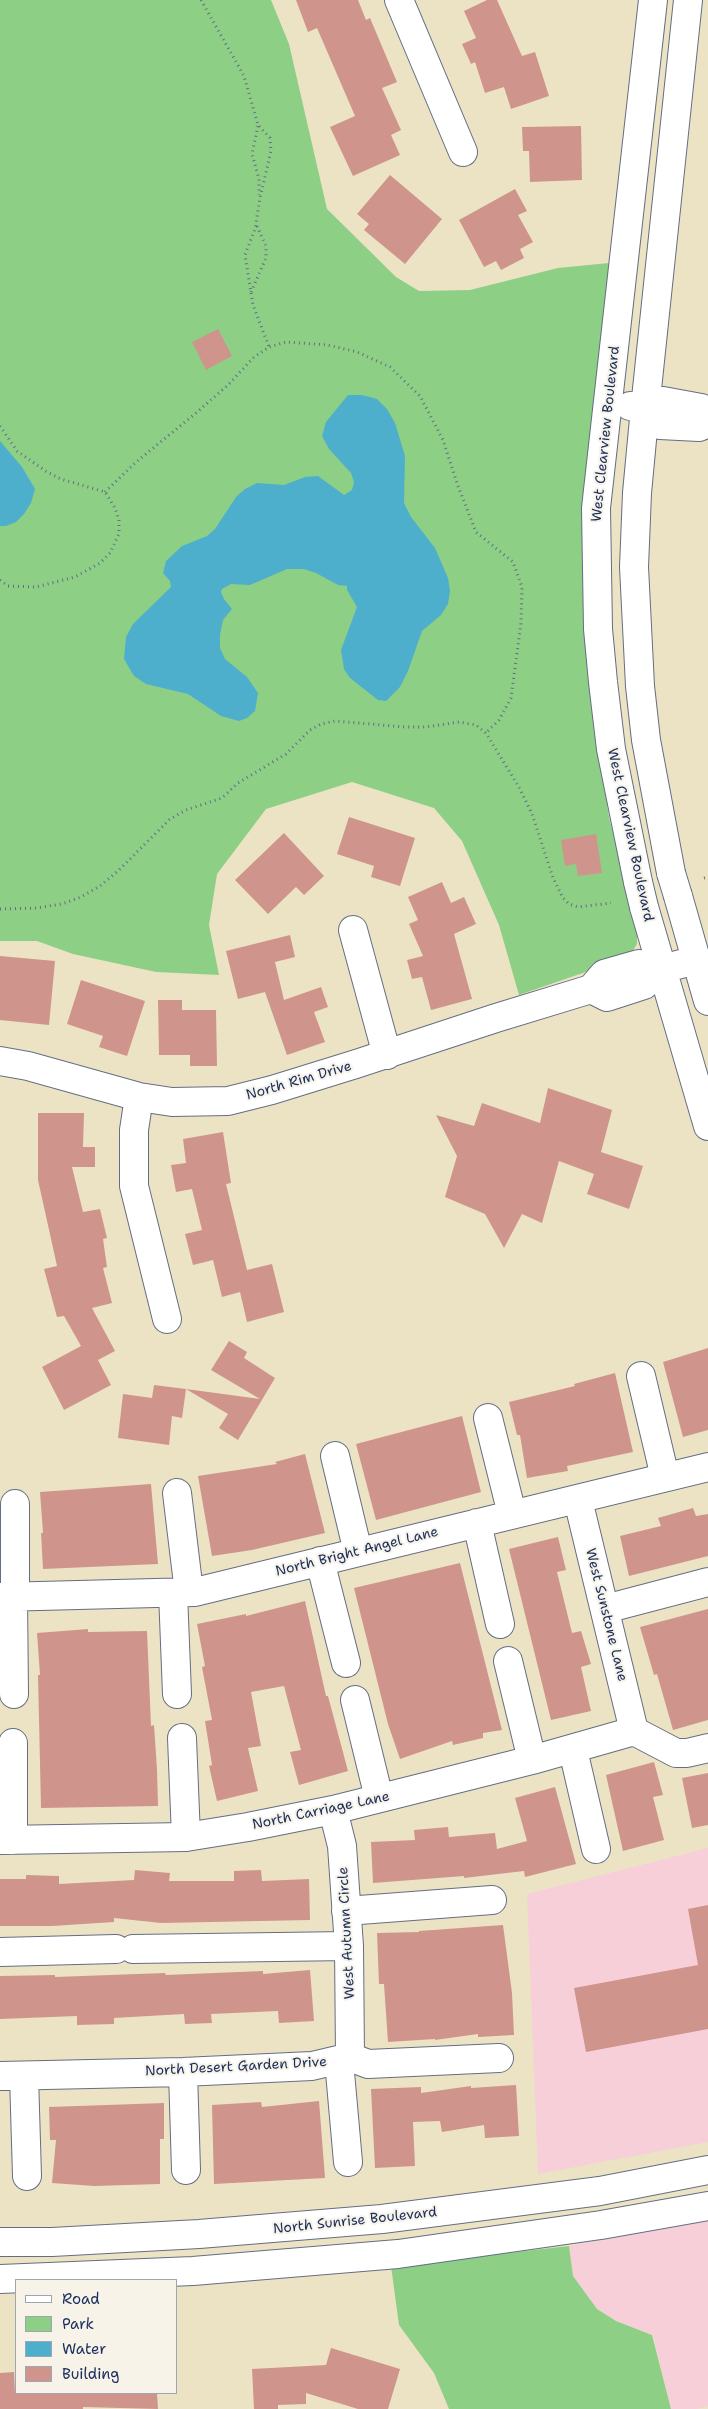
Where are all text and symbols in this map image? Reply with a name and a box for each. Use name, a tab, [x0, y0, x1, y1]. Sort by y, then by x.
street label: West Clearview Boulevard	[588, 345, 624, 523]
street label: West Clearview Boulevard	[603, 747, 657, 923]
street label: North Rim Drive	[244, 1058, 354, 1104]
street label: North Bright Angel Lane	[274, 1524, 440, 1580]
street label: West Sunstone Lane	[581, 1547, 631, 1683]
street label: North Carriage Lane	[251, 1788, 391, 1834]
street label: West Autumn Circle	[335, 1866, 359, 2000]
street label: North Desert Garden Drive	[145, 2054, 327, 2080]
street label: North Sunrise Boulevard	[272, 2204, 438, 2238]
legend	[15, 2279, 178, 2394]
text: Road	[62, 2289, 100, 2309]
text: Park	[62, 2314, 94, 2334]
text: Water	[62, 2339, 106, 2359]
text: Building	[62, 2364, 119, 2384]

